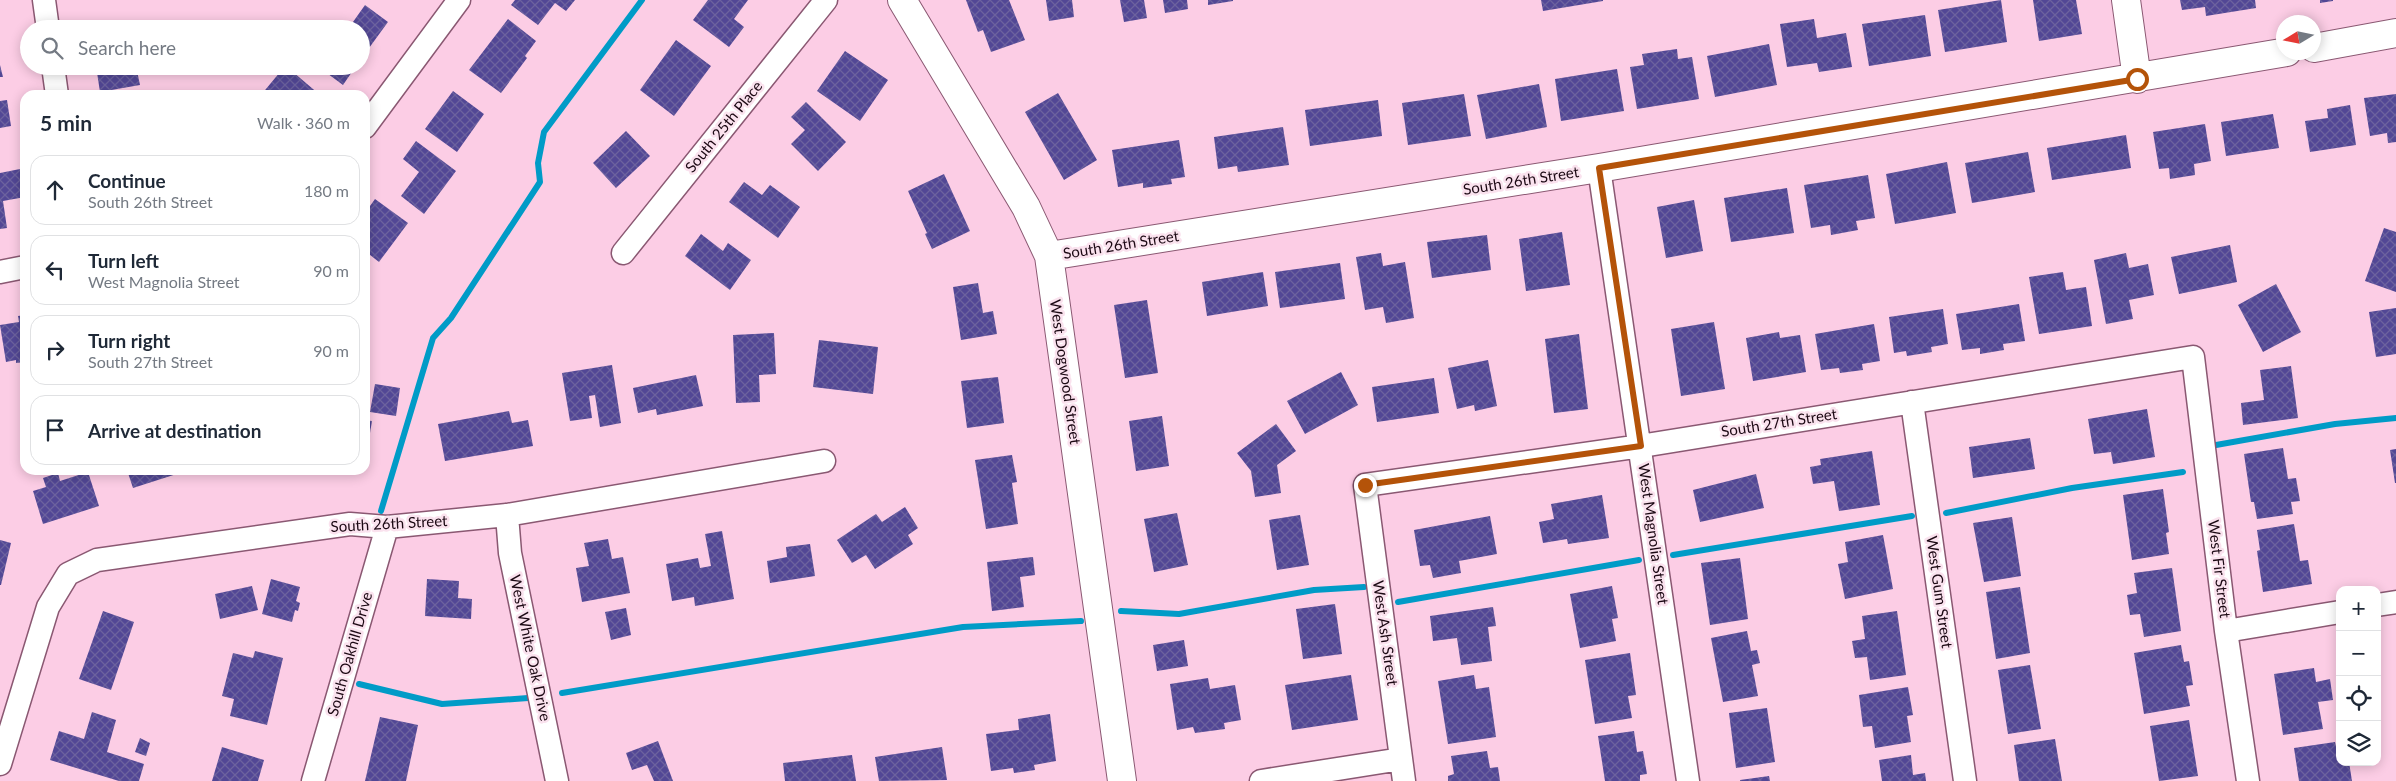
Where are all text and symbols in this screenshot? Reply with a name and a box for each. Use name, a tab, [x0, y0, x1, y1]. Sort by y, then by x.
north arrow	[2276, 15, 2321, 60]
search box	[20, 20, 370, 75]
icon: search	[38, 34, 66, 62]
text: Search here	[78, 36, 176, 59]
route start	[2126, 68, 2149, 91]
street label: South 25th Place	[681, 77, 766, 176]
text: 5 min	[40, 110, 92, 135]
text: Walk · 360 m	[257, 113, 350, 132]
street label: South 26th Street	[1462, 162, 1581, 198]
text: Continue	[88, 169, 166, 192]
icon: ahead	[41, 176, 69, 204]
text: 180 m	[304, 181, 349, 200]
text: South 26th Street	[88, 192, 213, 211]
street label: South 26th Street	[1062, 226, 1181, 262]
text: Turn left	[88, 249, 159, 272]
icon: left	[41, 256, 69, 284]
text: 90 m	[313, 261, 349, 280]
text: West Magnolia Street	[88, 272, 240, 291]
street label: West Dogwood Street	[1047, 298, 1085, 446]
text: Turn right	[88, 329, 170, 352]
icon: right	[41, 336, 69, 364]
text: 90 m	[313, 341, 349, 360]
text: South 27th Street	[88, 352, 213, 371]
street label: South 27th Street	[1720, 404, 1839, 440]
icon: arrive	[41, 416, 69, 444]
text: Arrive at destination	[88, 419, 261, 442]
street label: West Magnolia Street	[1635, 462, 1673, 606]
route end	[1354, 474, 1377, 497]
street label: South 26th Street	[330, 511, 448, 535]
street label: West Fir Street	[2205, 519, 2235, 620]
street label: West Gum Street	[1923, 535, 1957, 650]
street label: West White Oak Drive	[507, 573, 555, 723]
street label: West Ash Street	[1370, 579, 1402, 687]
map controls	[2336, 586, 2381, 766]
button: +	[2336, 586, 2381, 631]
street label: South Oakhill Drive	[323, 590, 375, 718]
button: −	[2336, 631, 2381, 676]
button: locate	[2336, 676, 2381, 721]
button: layers	[2336, 721, 2381, 766]

